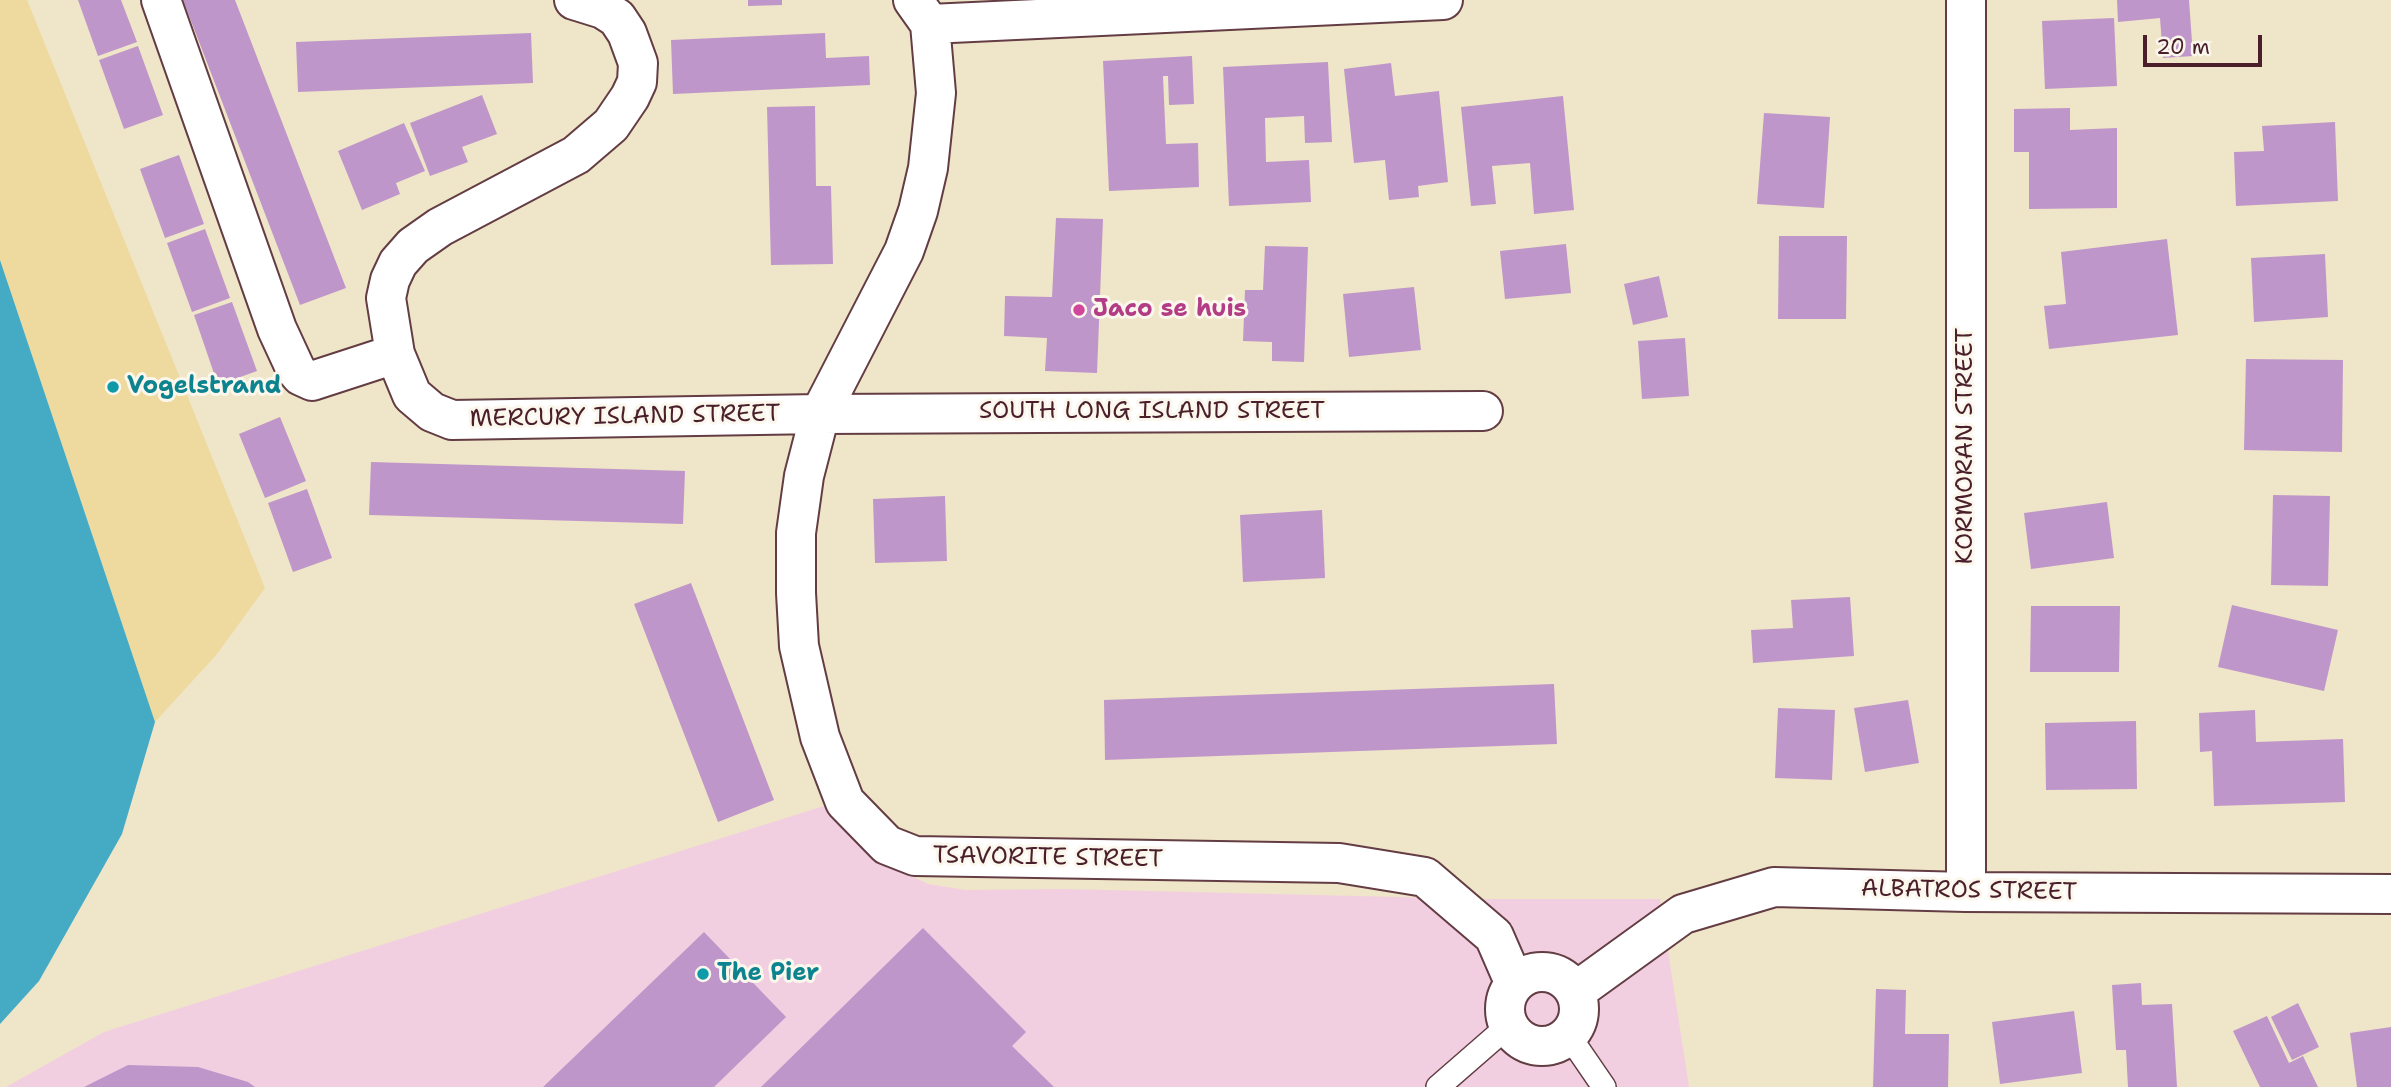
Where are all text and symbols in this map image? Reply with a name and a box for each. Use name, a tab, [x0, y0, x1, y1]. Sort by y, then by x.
scale bar	[2146, 21, 2265, 65]
text: 20 m	[2156, 33, 2210, 61]
place label: Jaco se huis	[1093, 296, 1246, 324]
marker: Jaco se huis	[1071, 302, 1087, 318]
street label: KORMORAN STREET	[1952, 328, 1980, 564]
place label: Vogelstrand	[127, 373, 281, 401]
marker: Vogelstrand	[105, 379, 121, 395]
street label: SOUTH LONG ISLAND STREET	[979, 398, 1325, 426]
street label: MERCURY ISLAND STREET	[469, 400, 781, 434]
street label: TSAVORITE STREET	[933, 842, 1163, 874]
street label: ALBATROS STREET	[1861, 875, 2077, 907]
place label: The Pier	[717, 960, 819, 988]
marker: The Pier	[695, 966, 711, 982]

